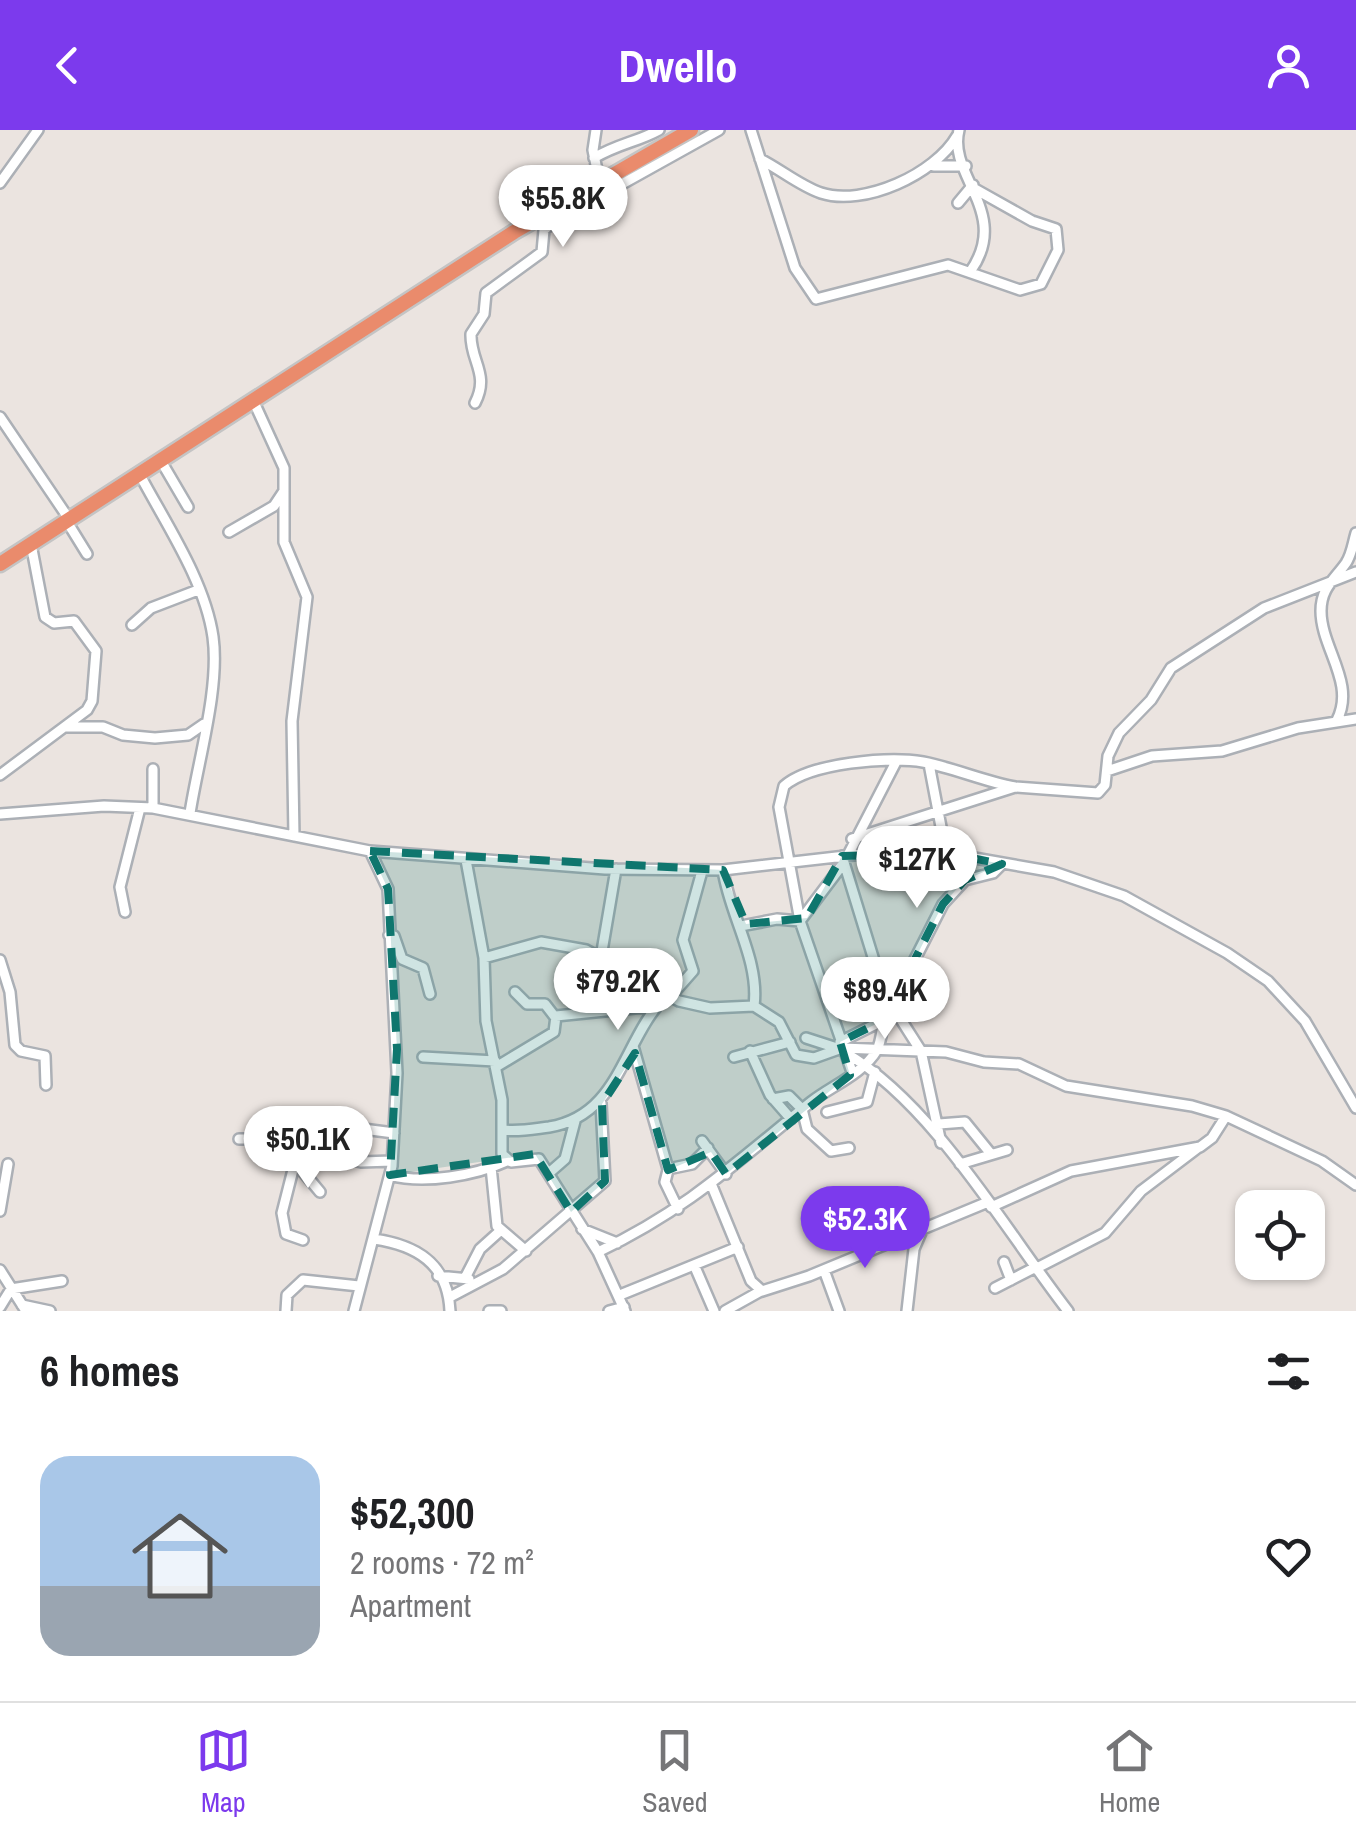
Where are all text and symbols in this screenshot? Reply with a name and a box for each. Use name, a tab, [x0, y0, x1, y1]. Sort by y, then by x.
text: Dwello	[619, 35, 737, 96]
icon: back	[40, 38, 95, 93]
icon: person	[1261, 38, 1316, 93]
pin: $55.8K	[482, 165, 644, 250]
text: $55.8K	[521, 176, 605, 219]
pin: $127K	[847, 826, 987, 911]
text: $127K	[878, 837, 956, 880]
pin: $79.2K	[537, 948, 699, 1033]
pin: $89.4K	[804, 957, 966, 1042]
text: $79.2K	[576, 959, 660, 1002]
text: $89.4K	[843, 968, 927, 1011]
pin: $50.1K	[227, 1106, 389, 1191]
text: $50.1K	[266, 1117, 350, 1160]
pin: $52.3K	[784, 1186, 946, 1271]
map controls	[1235, 1190, 1325, 1280]
button: locate	[1235, 1190, 1325, 1280]
text: $52.3K	[823, 1197, 907, 1240]
text: 6 homes	[40, 1343, 180, 1399]
icon: filters	[1261, 1344, 1316, 1399]
text: $52,300	[350, 1485, 475, 1541]
icon: home	[120, 1496, 240, 1616]
icon: heart	[1261, 1529, 1316, 1584]
text: 2 rooms · 72 m²	[350, 1541, 534, 1584]
text: Apartment	[350, 1584, 471, 1627]
tab: Map	[196, 1723, 251, 1821]
tab: Saved	[642, 1723, 707, 1821]
tab: Home	[1099, 1723, 1160, 1821]

